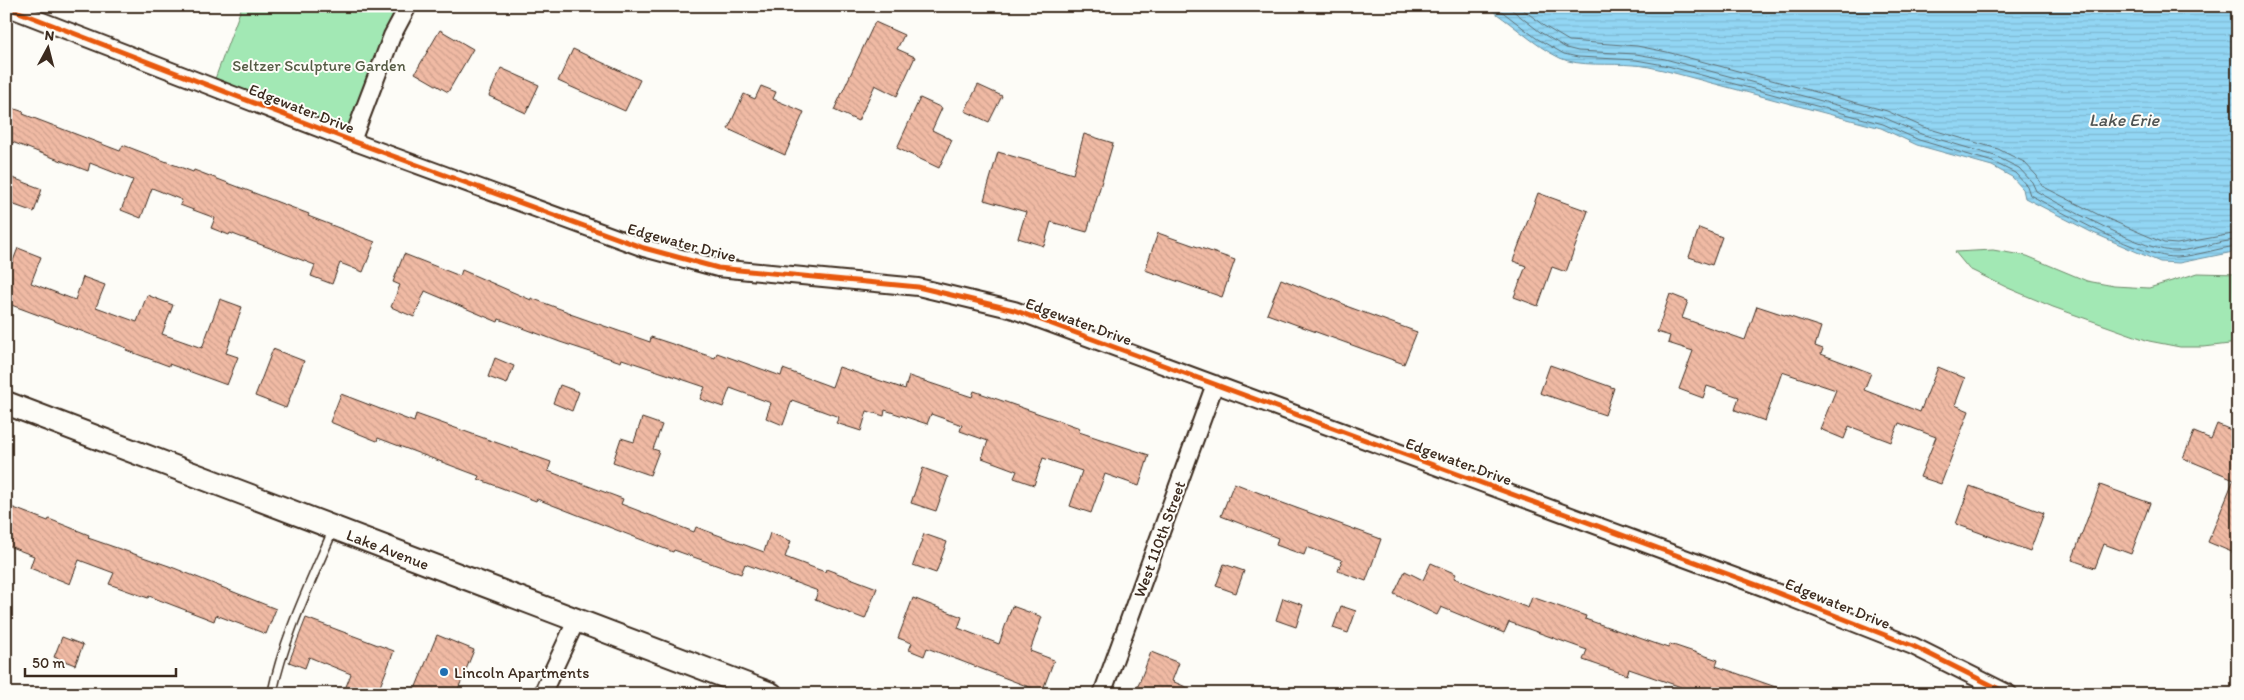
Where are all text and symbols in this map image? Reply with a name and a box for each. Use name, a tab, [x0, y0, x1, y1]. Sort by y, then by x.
north arrow	[22, 22, 72, 72]
text: N	[44, 27, 55, 45]
park label: Seltzer Sculpture Garden	[232, 56, 406, 75]
street label: Edgewater Drive	[246, 80, 357, 137]
water label: Lake Erie	[2089, 109, 2161, 131]
street label: Edgewater Drive	[626, 219, 738, 266]
street label: Edgewater Drive	[1023, 293, 1135, 349]
street label: Edgewater Drive	[1403, 433, 1515, 489]
street label: West 110th Street	[1130, 478, 1189, 600]
street label: Lake Avenue	[344, 525, 432, 574]
street label: Edgewater Drive	[1783, 574, 1893, 633]
scale bar	[25, 645, 176, 677]
text: 50 m	[32, 654, 65, 672]
place label: Lincoln Apartments	[454, 663, 589, 682]
marker: Lincoln Apartments	[438, 666, 450, 678]

